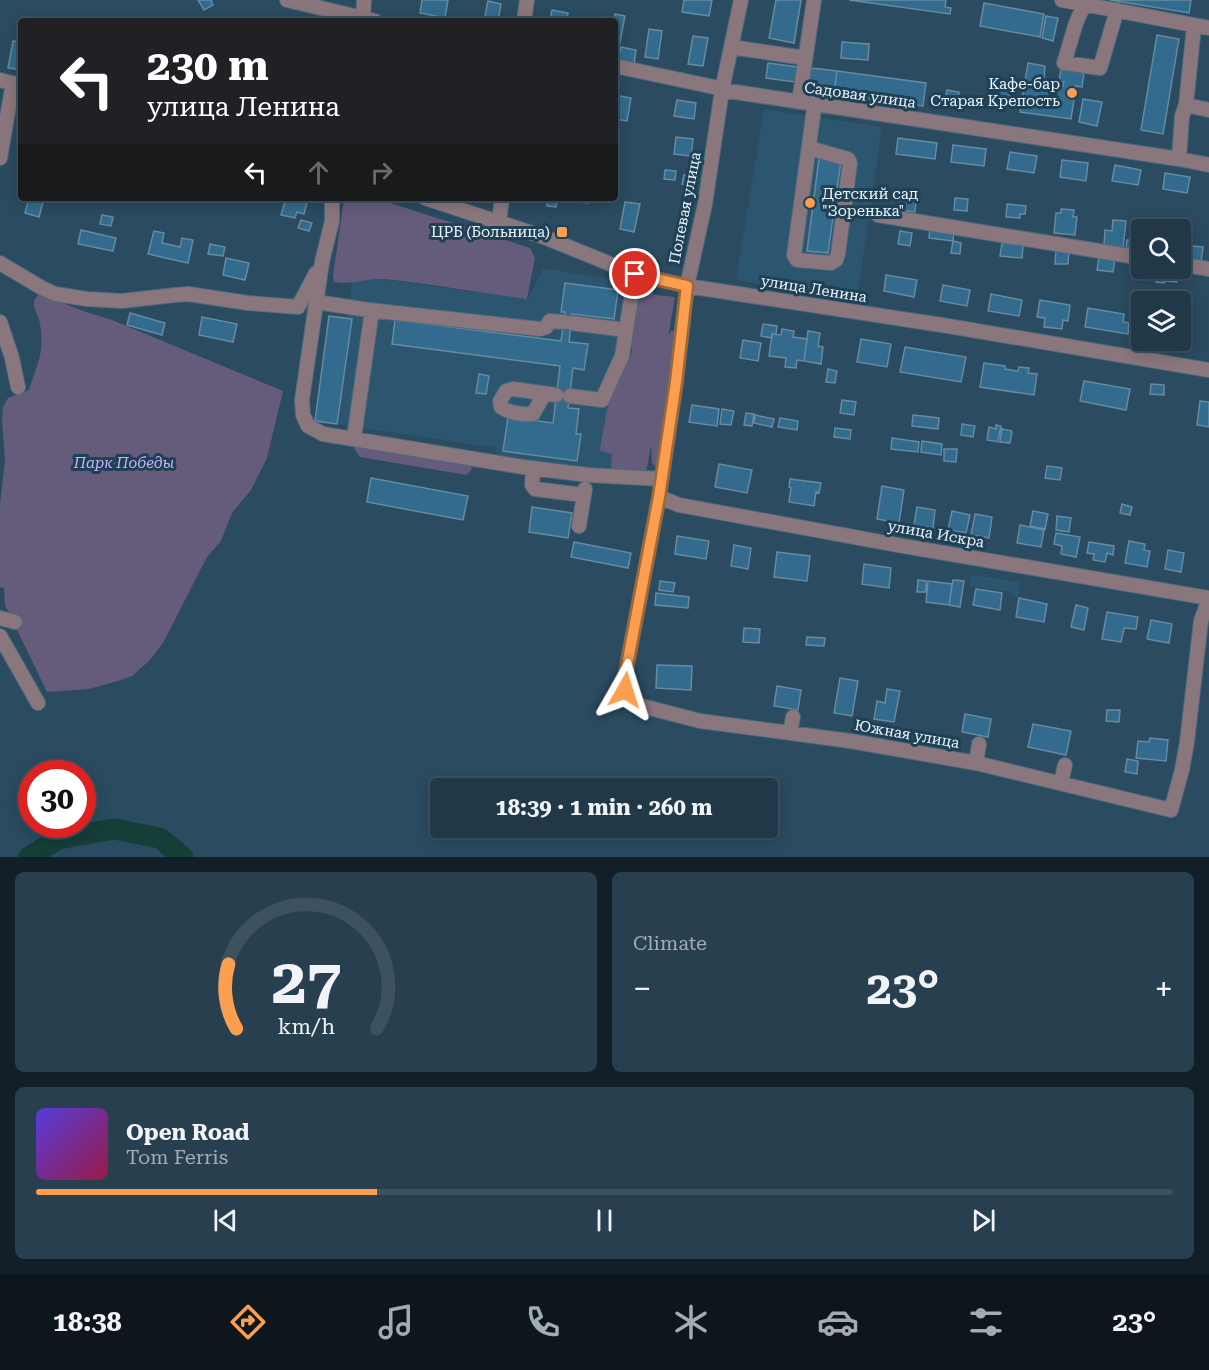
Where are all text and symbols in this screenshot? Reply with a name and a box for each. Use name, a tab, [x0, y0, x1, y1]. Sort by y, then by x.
text: 230 m	[147, 41, 269, 90]
icon: left	[48, 42, 126, 120]
place label: Кафе-бар Старая Крепость	[930, 75, 1060, 110]
street label: Садовая улица	[803, 78, 917, 112]
marker: Кафе-бар Старая Крепость	[1065, 86, 1079, 100]
text: улица Ленина	[147, 91, 340, 123]
street label: Полевая улица	[665, 150, 705, 266]
icon: left	[239, 156, 272, 189]
icon: ahead	[302, 156, 335, 189]
icon: right	[365, 156, 398, 189]
place label: Детский сад "Зоренька"	[822, 185, 919, 220]
marker: Детский сад "Зоренька"	[803, 196, 817, 210]
map controls	[1131, 219, 1191, 351]
button: search	[1131, 219, 1191, 279]
place label: ЦРБ (Больница)	[431, 223, 550, 241]
marker: ЦРБ (Больница)	[555, 225, 569, 239]
pin	[609, 248, 660, 299]
icon: arrive	[618, 257, 651, 290]
street label: улица Ленина	[760, 272, 868, 306]
button: layers	[1131, 291, 1191, 351]
park label: Парк Победы	[73, 454, 175, 472]
street label: улица Искра	[886, 517, 986, 551]
position arrow	[593, 658, 657, 722]
street label: Южная улица	[853, 716, 961, 752]
speed limit sign: 30	[18, 760, 96, 838]
text: 18:39 · 1 min · 260 m	[495, 795, 713, 820]
text: Climate	[633, 931, 707, 955]
text: 27	[271, 945, 341, 1018]
text: 23°	[867, 962, 939, 1015]
text: −	[633, 969, 651, 1008]
text: +	[1155, 969, 1173, 1008]
text: km/h	[277, 1014, 335, 1039]
text: Open Road	[126, 1120, 249, 1145]
text: Tom Ferris	[126, 1145, 228, 1169]
icon: previous	[209, 1204, 242, 1237]
icon: pause	[588, 1204, 621, 1237]
icon: next	[967, 1204, 1000, 1237]
icon: directions	[227, 1301, 269, 1343]
icon: music	[375, 1301, 417, 1343]
icon: phone	[522, 1301, 564, 1343]
icon: climate	[670, 1301, 712, 1343]
icon: car	[817, 1301, 859, 1343]
icon: filters	[965, 1301, 1007, 1343]
text: 18:38	[53, 1306, 122, 1338]
text: 23°	[1113, 1306, 1156, 1338]

